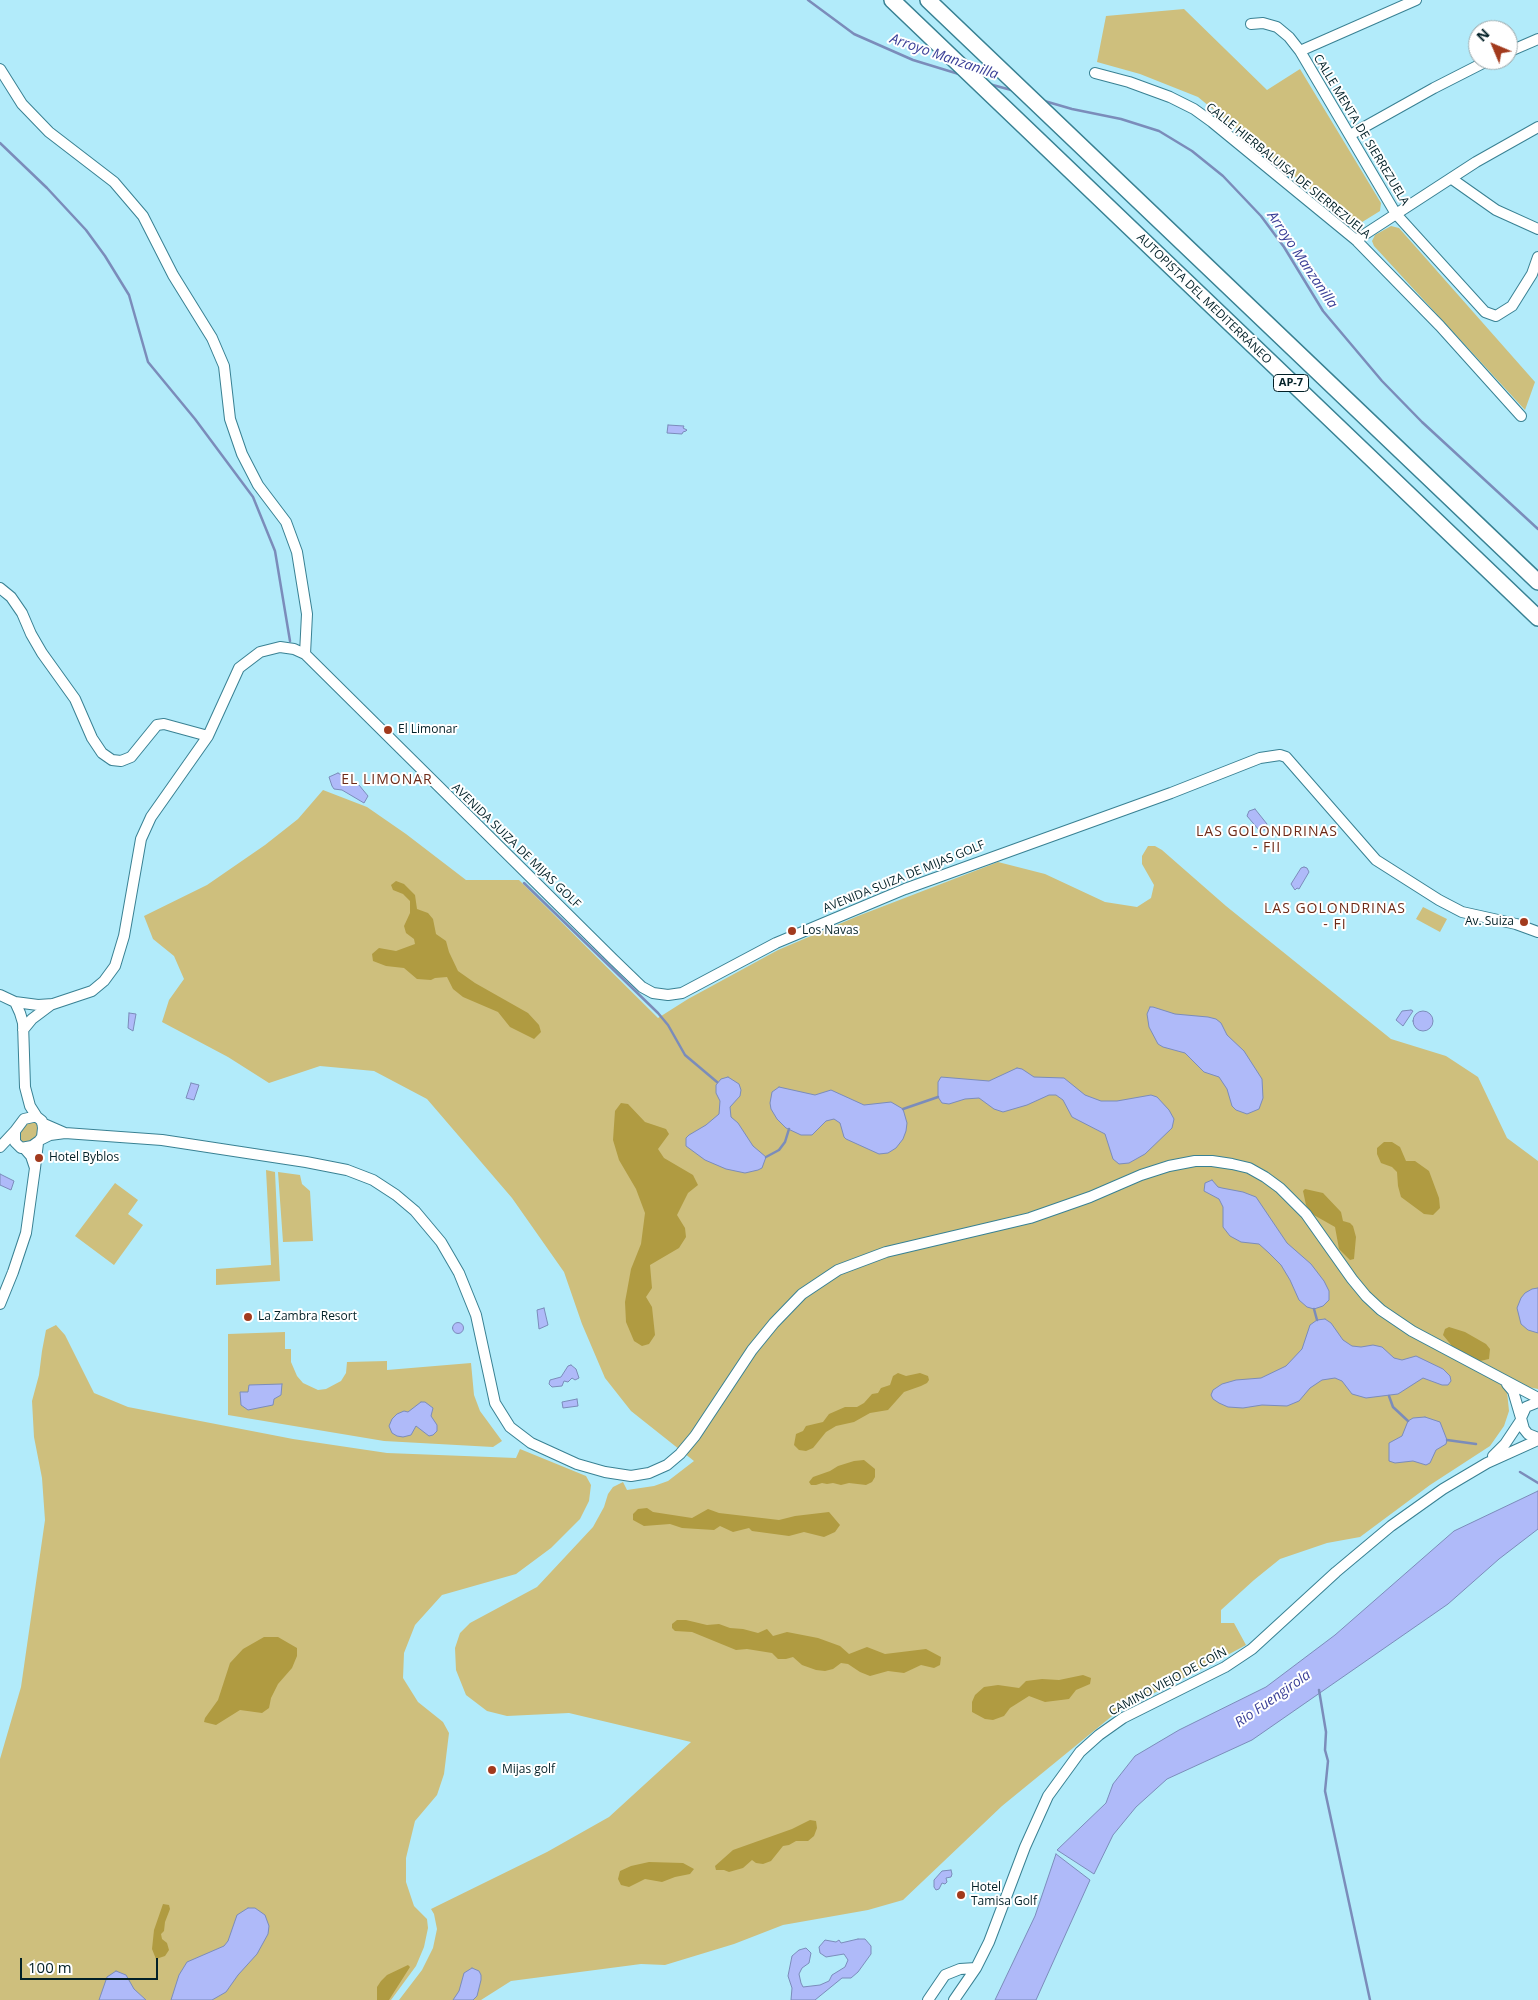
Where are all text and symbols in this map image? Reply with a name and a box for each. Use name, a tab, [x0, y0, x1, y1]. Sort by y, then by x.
north arrow	[1468, 20, 1518, 70]
text: N	[1472, 24, 1493, 45]
water label: Arroyo Manzanilla	[888, 31, 1000, 83]
street label: CALLE MENTA DE SIERREZUELA	[1310, 52, 1412, 208]
street label: CALLE HIERBALUISA DE SIERREZUELA	[1203, 100, 1373, 242]
water label: Arroyo Manzanilla	[1263, 208, 1341, 312]
street label: AUTOPISTA DEL MEDITERRÁNEO	[1134, 231, 1274, 367]
road number: AP-7	[1274, 374, 1308, 392]
place label: El Limonar	[398, 723, 457, 737]
marker: El Limonar	[382, 724, 394, 736]
district label: EL LIMONAR	[340, 772, 434, 788]
street label: AVENIDA SUIZA DE MIJAS GOLF	[449, 781, 583, 911]
district label: LAS GOLONDRINAS - FII	[1194, 824, 1340, 856]
street label: AVENIDA SUIZA DE MIJAS GOLF	[821, 838, 987, 916]
district label: LAS GOLONDRINAS - FI	[1262, 901, 1408, 934]
place label: Av. Suiza	[1465, 915, 1514, 929]
marker: Av. Suiza	[1518, 916, 1530, 928]
place label: Los Navas	[802, 924, 858, 938]
marker: Los Navas	[786, 925, 798, 937]
place label: Hotel Byblos	[49, 1151, 119, 1165]
marker: Hotel Byblos	[33, 1152, 45, 1164]
place label: La Zambra Resort	[258, 1310, 357, 1324]
marker: La Zambra Resort	[242, 1311, 254, 1323]
street label: CAMINO VIEJO DE COÍN	[1107, 1645, 1229, 1719]
water label: Rio Fuengirola	[1232, 1667, 1314, 1731]
place label: Mijas golf	[502, 1763, 555, 1777]
marker: Mijas golf	[486, 1764, 498, 1776]
place label: Hotel Tamisa Golf	[971, 1881, 1037, 1909]
marker: Hotel Tamisa Golf	[955, 1889, 967, 1901]
scale bar	[22, 1948, 160, 1980]
text: 100 m	[28, 1957, 72, 1977]

